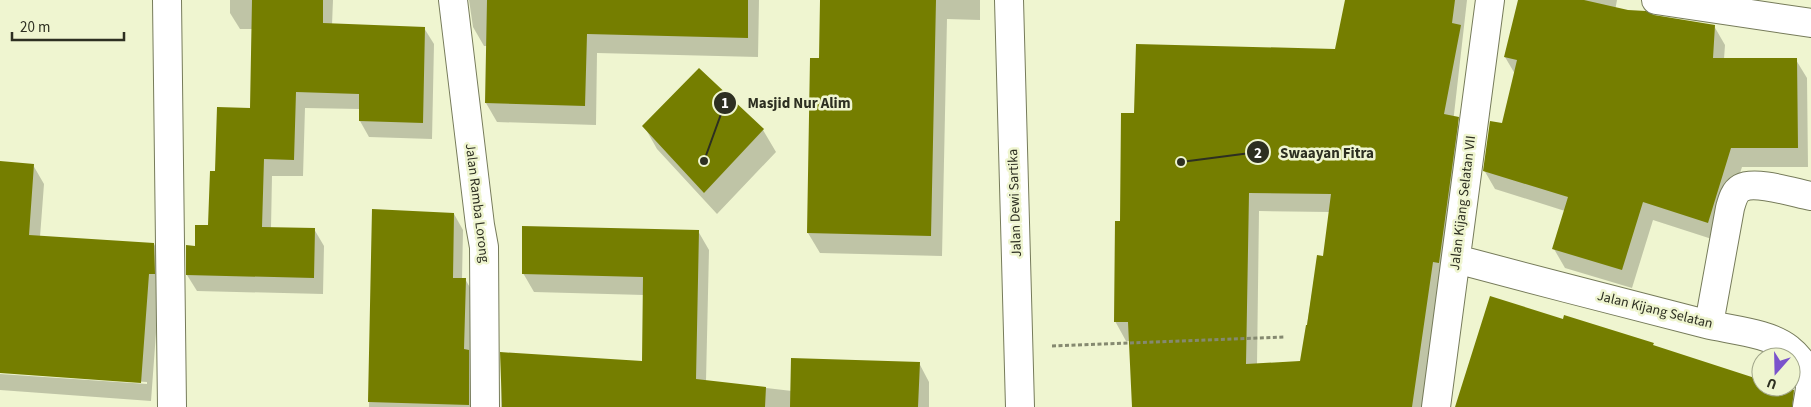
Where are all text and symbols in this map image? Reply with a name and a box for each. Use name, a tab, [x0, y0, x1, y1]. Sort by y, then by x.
scale bar	[12, 10, 125, 42]
text: 20 m	[20, 17, 50, 38]
callout: Masjid Nur Alim	[712, 88, 860, 118]
text: 1	[721, 93, 729, 114]
text: Masjid Nur Alim	[747, 93, 851, 114]
street label: Jalan Kijang Selatan VII	[1445, 134, 1481, 272]
callout: Swaayan Fitra	[1245, 137, 1384, 167]
street label: Jalan Ramba Lorong	[460, 142, 494, 264]
text: 2	[1254, 143, 1262, 164]
text: Swaayan Fitra	[1280, 143, 1374, 164]
street label: Jalan Dewi Sartika	[1003, 149, 1027, 257]
street label: Jalan Kijang Selatan	[1595, 286, 1715, 334]
north arrow	[1751, 347, 1801, 397]
text: U	[1764, 372, 1780, 394]

